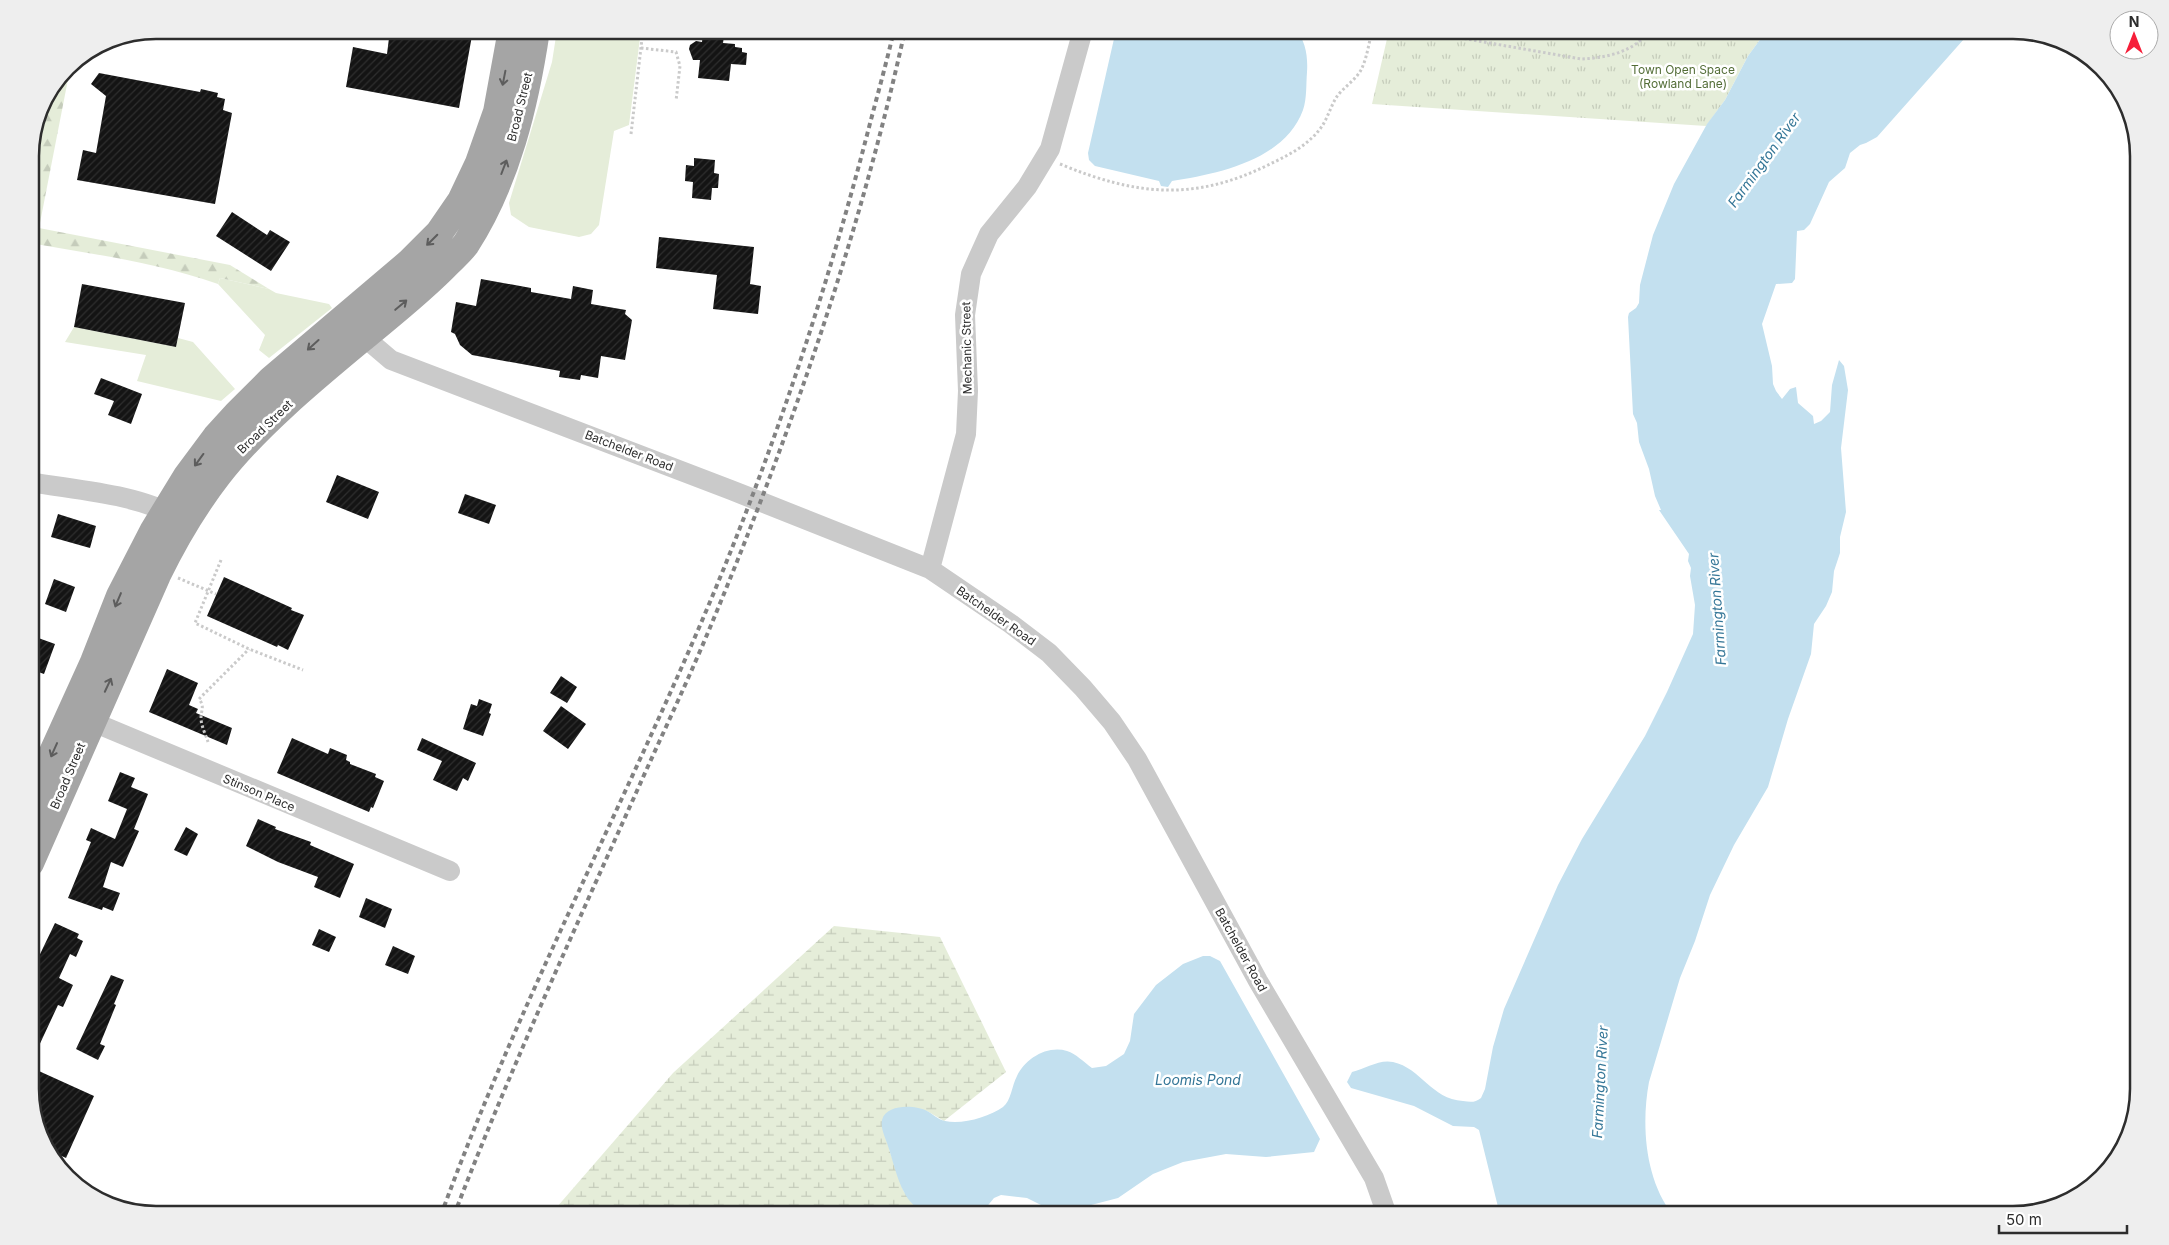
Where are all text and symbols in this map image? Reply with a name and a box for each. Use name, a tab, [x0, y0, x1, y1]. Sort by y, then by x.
north arrow	[2109, 10, 2159, 60]
text: N	[2129, 13, 2139, 30]
park label: Town Open Space (Rowland Lane)	[1631, 62, 1735, 91]
one-way arrow	[498, 70, 508, 86]
street label: Broad Street	[504, 71, 535, 143]
water label: Farmington River	[1724, 109, 1804, 210]
one-way arrow	[500, 160, 509, 175]
one-way arrow	[426, 234, 438, 247]
one-way arrow	[395, 300, 408, 311]
street label: Mechanic Street	[958, 302, 975, 394]
one-way arrow	[306, 339, 319, 350]
street label: Broad Street	[234, 397, 295, 457]
street label: Batchelder Road	[583, 427, 675, 474]
one-way arrow	[194, 453, 204, 467]
water label: Farmington River	[1704, 551, 1729, 666]
street label: Batchelder Road	[954, 583, 1039, 649]
one-way arrow	[113, 592, 123, 607]
one-way arrow	[104, 678, 113, 693]
street label: Broad Street	[47, 740, 88, 811]
one-way arrow	[48, 742, 58, 757]
street label: Stinson Place	[221, 771, 297, 814]
street label: Batchelder Road	[1212, 905, 1271, 994]
water label: Farmington River	[1588, 1025, 1611, 1139]
water label: Loomis Pond	[1155, 1071, 1241, 1088]
scale bar	[1999, 1202, 2126, 1234]
text: 50 m	[2006, 1210, 2042, 1229]

